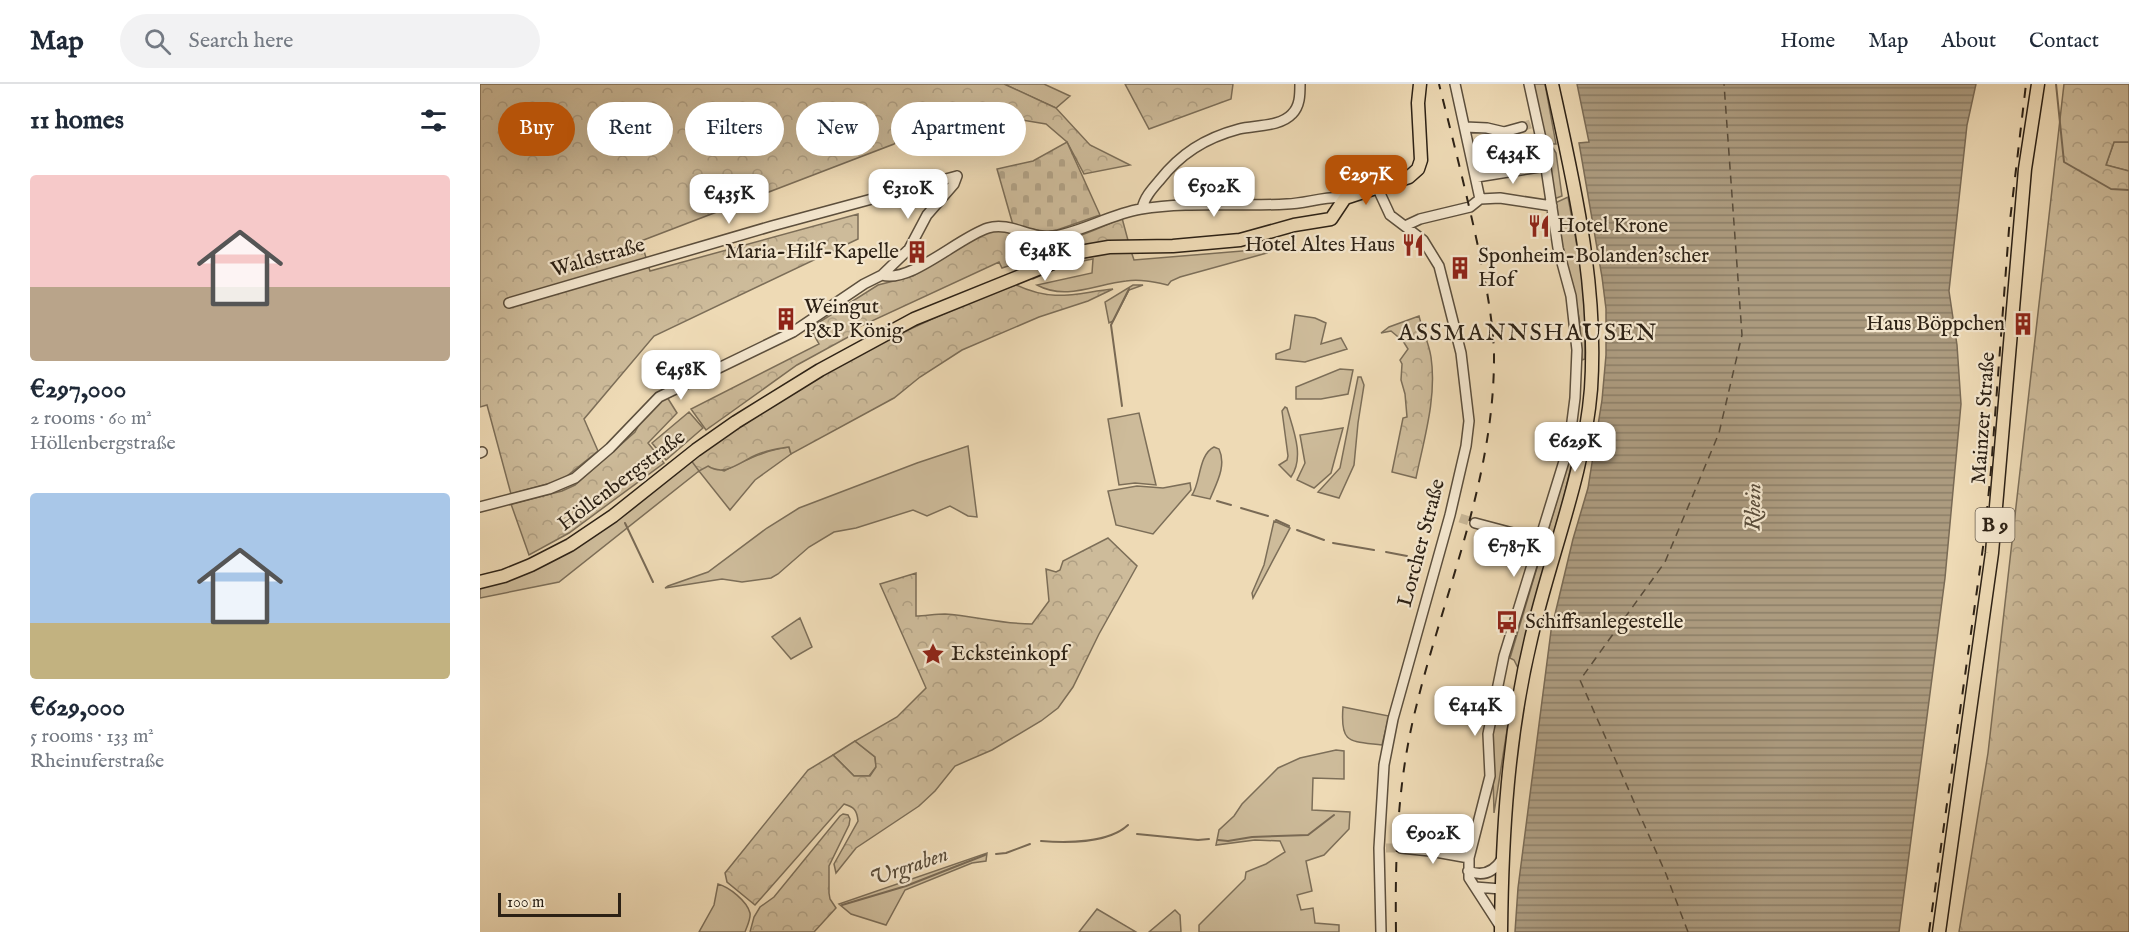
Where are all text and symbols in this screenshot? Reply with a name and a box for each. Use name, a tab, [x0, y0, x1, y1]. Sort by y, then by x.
search box	[120, 14, 540, 68]
text: Map	[30, 24, 84, 59]
icon: search	[141, 25, 174, 58]
text: Search here	[189, 27, 293, 55]
text: Home	[1780, 28, 1835, 55]
text: Map	[1868, 28, 1908, 55]
text: About	[1941, 28, 1996, 55]
text: Contact	[2029, 28, 2099, 55]
chip: Buy	[498, 102, 575, 156]
chip: Rent	[587, 102, 673, 156]
chip: Filters	[685, 102, 784, 156]
chip: New	[796, 102, 879, 156]
chip: Apartment	[891, 102, 1026, 156]
text: 11 homes	[30, 104, 124, 137]
icon: filters	[417, 104, 450, 137]
pin: €434K	[1471, 134, 1555, 185]
text: €434K	[1486, 141, 1540, 166]
pin: €297K	[1324, 155, 1408, 206]
text: €297K	[1339, 162, 1393, 187]
pin: €502K	[1172, 167, 1256, 218]
pin: €310K	[866, 169, 950, 220]
pin: €435K	[687, 174, 771, 225]
text: €502K	[1188, 174, 1240, 199]
text: €310K	[883, 176, 933, 201]
text: €435K	[704, 181, 754, 206]
restaurant icon: Hotel Krone	[1526, 213, 1552, 239]
place label: Hotel Krone	[1557, 213, 1669, 240]
icon: home	[186, 214, 294, 322]
pin: €348K	[1003, 231, 1087, 282]
street label: Waldstraße	[548, 232, 648, 284]
place label: Hotel Altes Haus	[1245, 232, 1395, 259]
restaurant icon: Hotel Altes Haus	[1400, 232, 1426, 258]
text: €348K	[1019, 238, 1071, 263]
place label: Maria-Hilf-Kapelle	[725, 239, 899, 266]
building icon: Maria-Hilf-Kapelle	[904, 239, 930, 265]
place label: Sponheim-Bolanden’scher Hof	[1478, 243, 1709, 294]
building icon: Sponheim-Bolanden’scher Hof	[1447, 255, 1473, 281]
place label: Weingut P&P König	[804, 294, 904, 345]
building icon: Weingut P&P König	[773, 306, 799, 332]
place label: Haus Böppchen	[1866, 311, 2005, 338]
building icon: Haus Böppchen	[2010, 311, 2036, 337]
district label: ASSMANNSHAUSEN	[1397, 318, 1658, 349]
pin: €458K	[639, 350, 723, 401]
street label: Mainzer Straße	[1966, 351, 2002, 485]
text: €458K	[656, 357, 707, 382]
text: €297,000	[30, 373, 126, 406]
text: 2 rooms · 60 m²	[30, 406, 152, 431]
pin: €629K	[1533, 422, 1617, 473]
street label: Höllenbergstraße	[553, 424, 691, 538]
text: €629K	[1549, 429, 1601, 454]
text: Höllenbergstraße	[30, 431, 176, 456]
street label: Lorcher Straße	[1392, 476, 1452, 610]
water label: Rhein	[1740, 483, 1768, 531]
road number: B 9	[1976, 508, 2014, 542]
pin: €787K	[1472, 527, 1556, 578]
icon: home	[186, 532, 294, 640]
text: €787K	[1488, 534, 1540, 559]
bus stop icon: Schiffsanlegestelle	[1494, 609, 1520, 635]
place label: Schiffsanlegestelle	[1525, 609, 1684, 636]
place icon: Ecksteinkopf	[920, 641, 946, 667]
place label: Ecksteinkopf	[951, 641, 1072, 668]
pin: €414K	[1433, 686, 1517, 737]
text: €629,000	[30, 691, 125, 724]
text: €414K	[1448, 693, 1502, 718]
text: 5 rooms · 133 m²	[30, 724, 154, 749]
text: Rheinuferstraße	[30, 749, 164, 774]
pin: €902K	[1391, 814, 1475, 865]
text: €902K	[1406, 821, 1460, 846]
water label: Urgraben	[866, 841, 952, 893]
scale bar	[498, 890, 621, 918]
text: 100 m	[507, 893, 544, 913]

